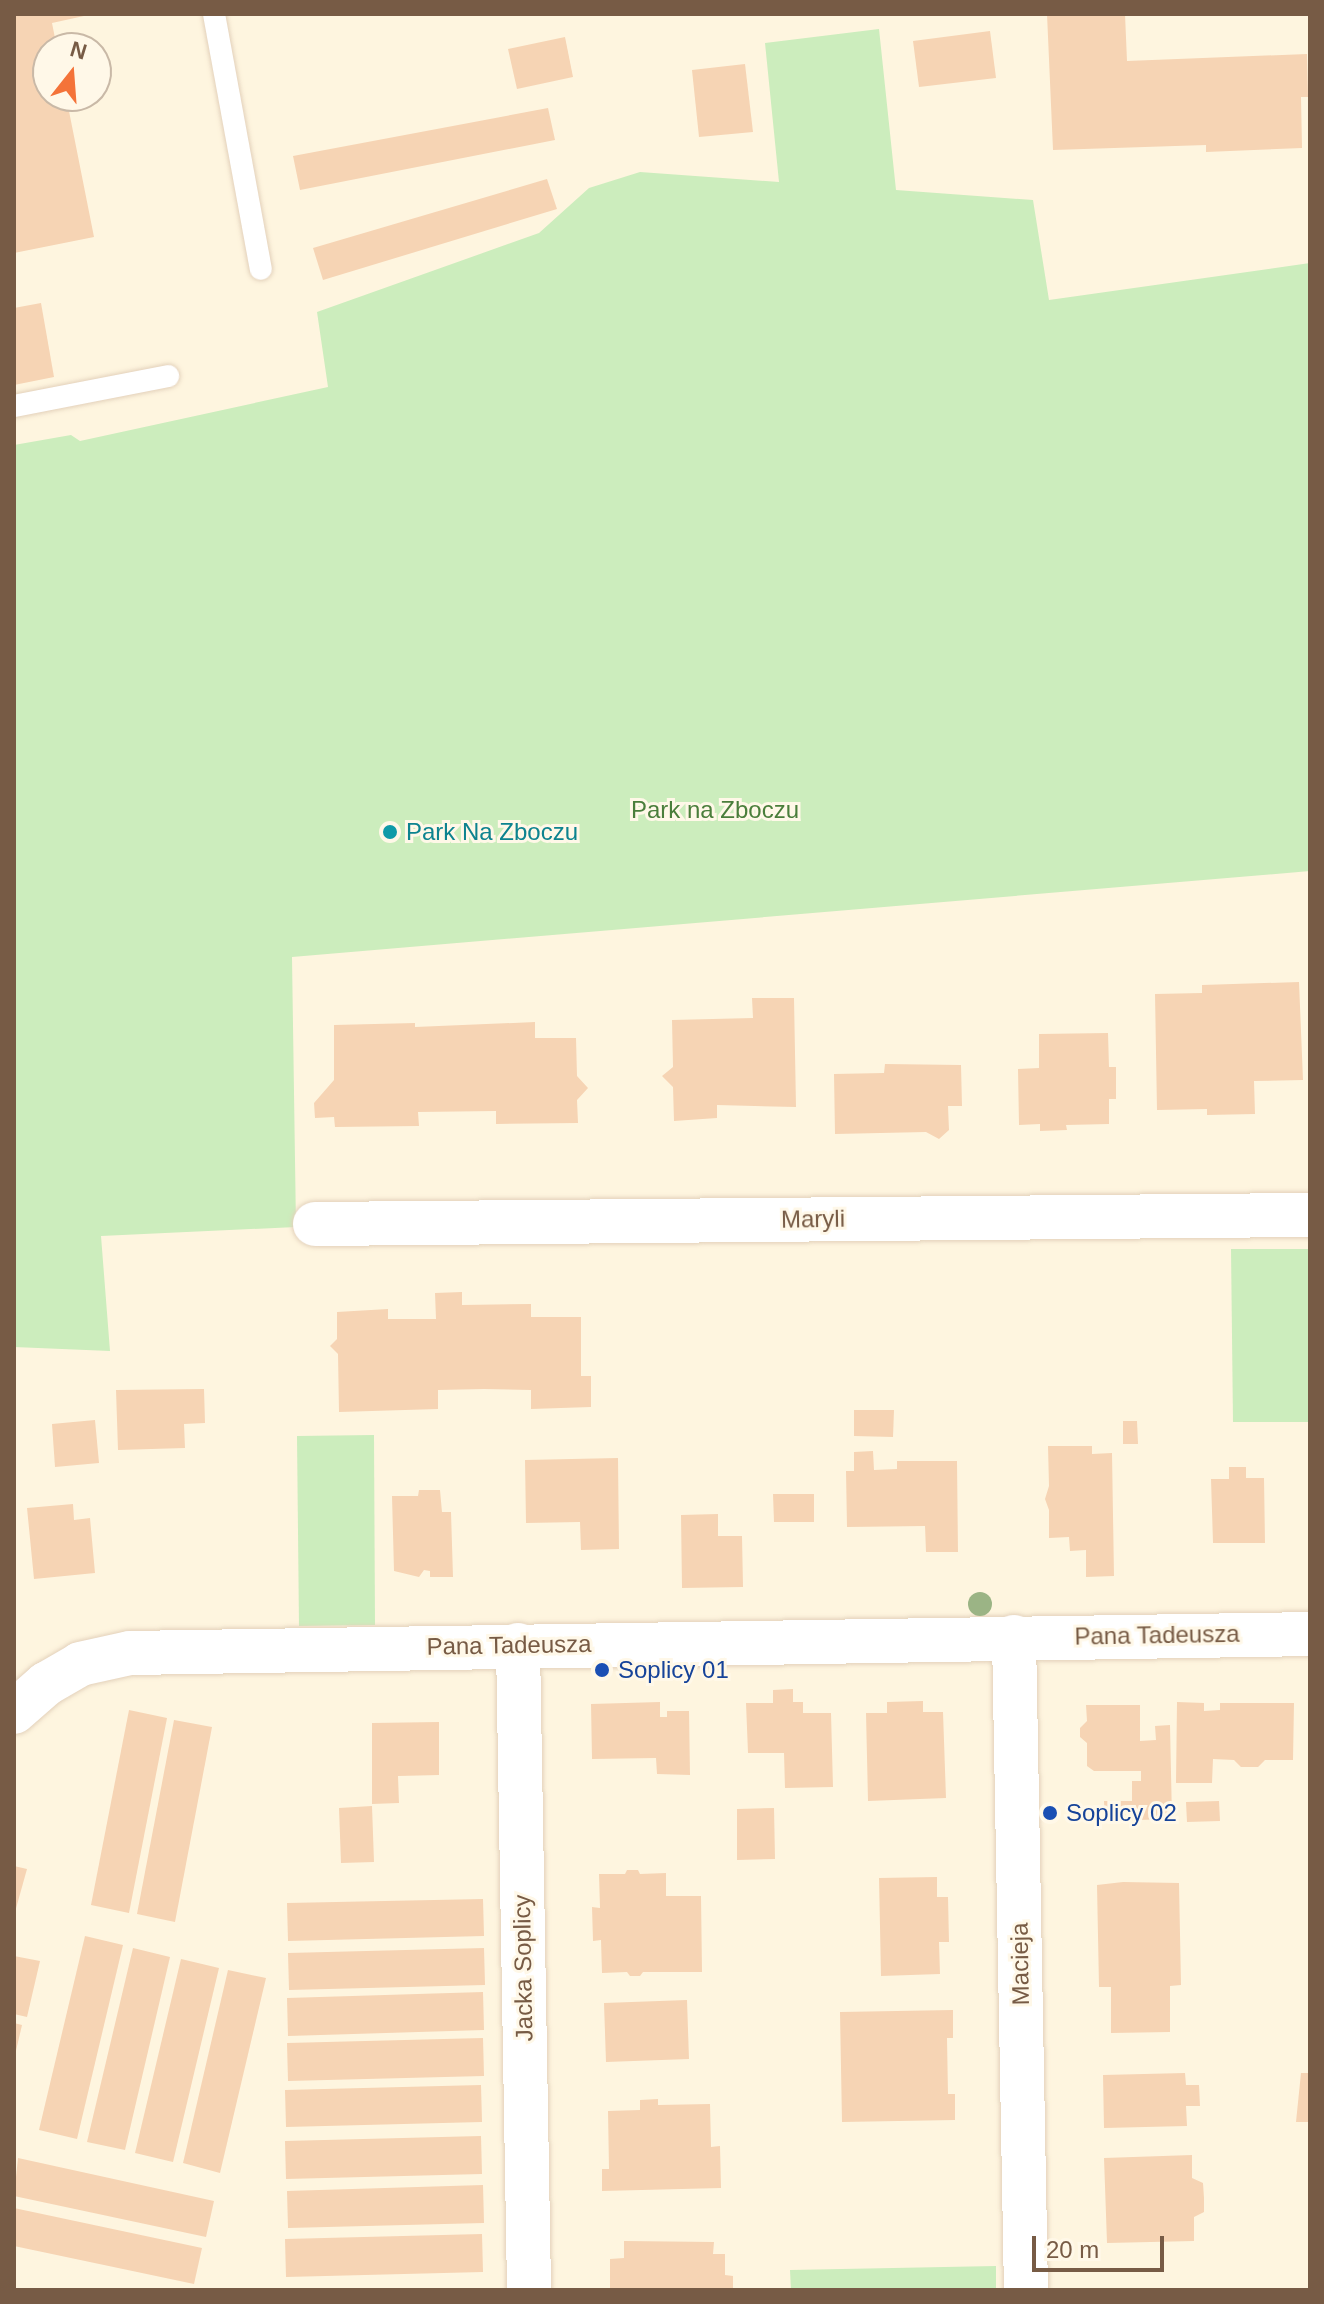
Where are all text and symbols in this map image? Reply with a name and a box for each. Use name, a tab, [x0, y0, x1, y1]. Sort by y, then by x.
north arrow	[32, 32, 112, 112]
text: N	[67, 36, 90, 65]
park label: Park na Zboczu	[631, 796, 799, 824]
place label: Park Na Zboczu	[406, 818, 578, 846]
marker: Park Na Zboczu	[381, 823, 399, 841]
street label: Maryli	[781, 1204, 845, 1234]
street label: Pana Tadeusza	[1074, 1619, 1240, 1651]
street label: Pana Tadeusza	[426, 1629, 592, 1661]
place label: Soplicy 01	[618, 1656, 729, 1684]
marker: Soplicy 01	[593, 1661, 611, 1679]
place label: Soplicy 02	[1066, 1799, 1177, 1827]
marker: Soplicy 02	[1041, 1804, 1059, 1822]
street label: Jacka Soplicy	[507, 1894, 539, 2042]
street label: Macieja	[1005, 1922, 1035, 2006]
scale bar	[1036, 2220, 1168, 2270]
text: 20 m	[1046, 2236, 1099, 2263]

